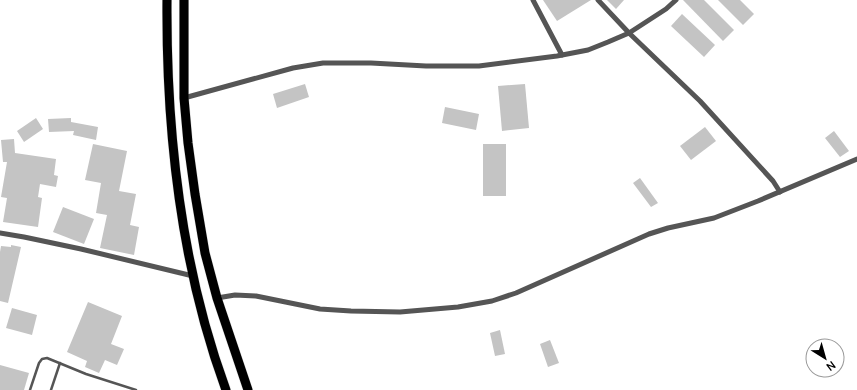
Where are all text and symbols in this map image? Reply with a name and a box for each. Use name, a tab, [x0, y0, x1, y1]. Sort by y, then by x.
north arrow	[805, 338, 845, 378]
text: N	[824, 358, 839, 375]

